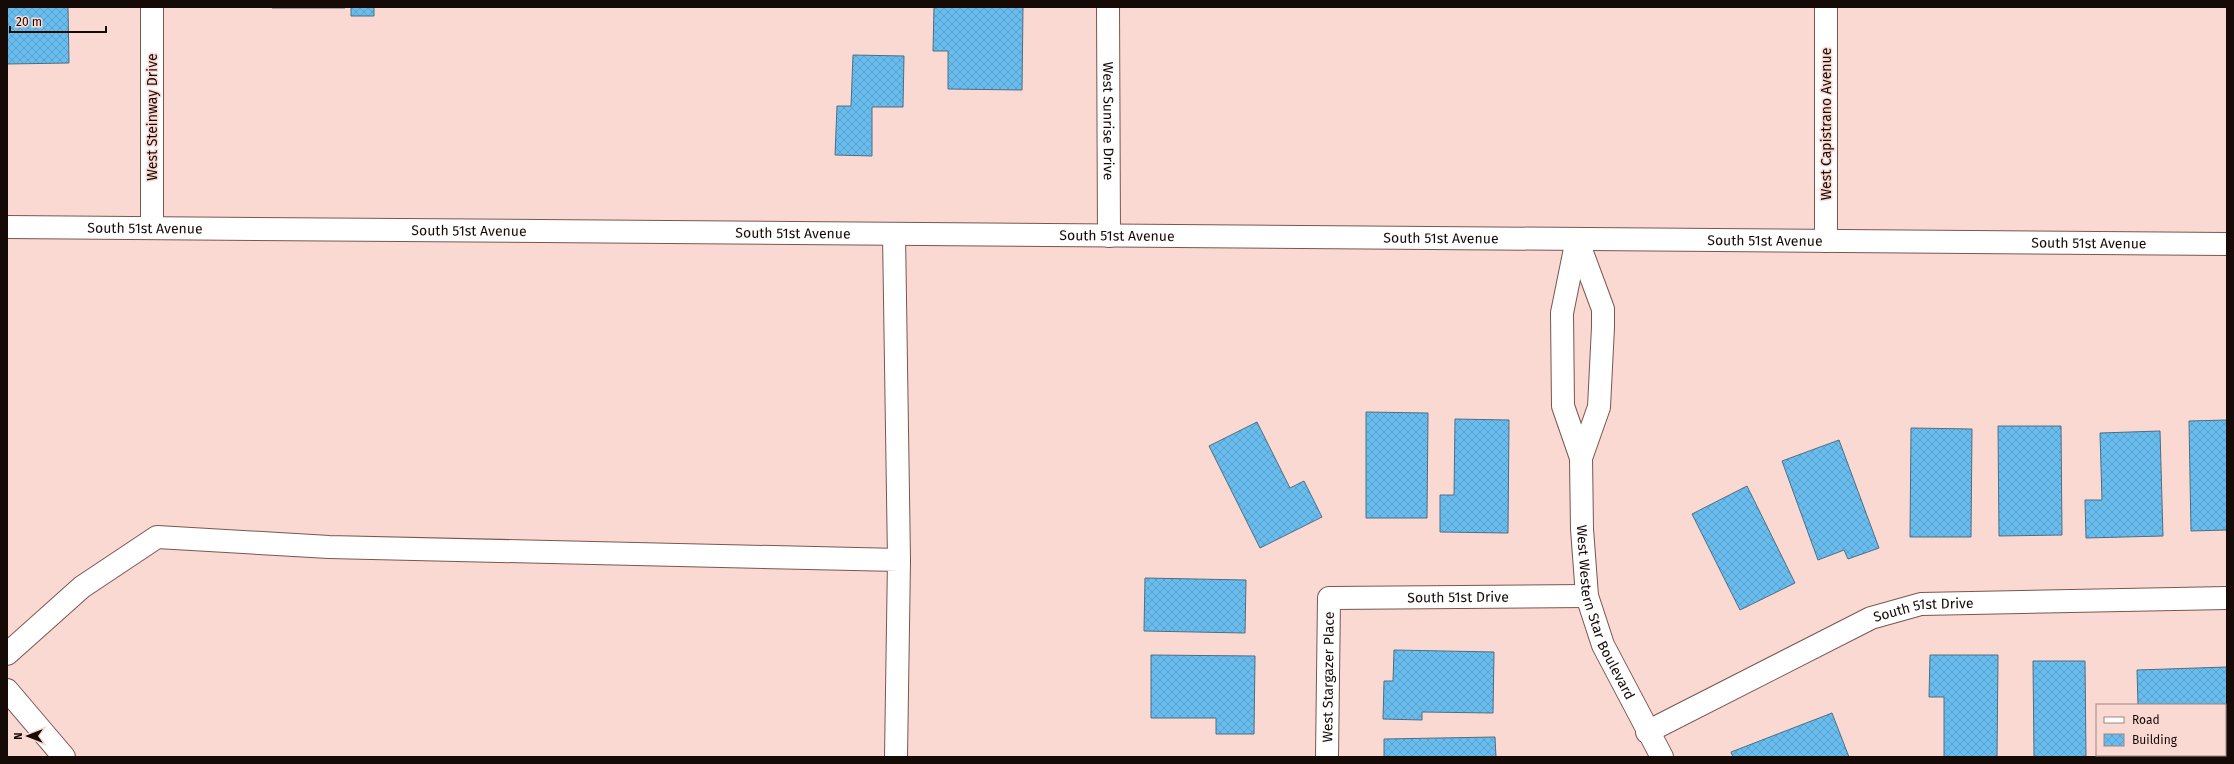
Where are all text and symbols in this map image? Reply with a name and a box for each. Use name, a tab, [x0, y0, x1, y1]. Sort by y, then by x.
scale bar	[10, 8, 106, 34]
text: 20 m	[16, 15, 42, 29]
street label: West Capistrano Avenue	[1818, 48, 1835, 200]
street label: West Steinway Drive	[144, 53, 161, 181]
street label: West Sunrise Drive	[1099, 62, 1117, 180]
street label: South 51st Avenue	[87, 220, 203, 237]
street label: South 51st Avenue	[411, 222, 527, 240]
street label: South 51st Avenue	[735, 225, 851, 242]
street label: South 51st Avenue	[1059, 227, 1175, 245]
street label: South 51st Avenue	[1383, 230, 1499, 247]
street label: South 51st Avenue	[1707, 232, 1823, 250]
street label: South 51st Avenue	[2031, 235, 2147, 252]
street label: West Western Star Boulevard	[1573, 524, 1638, 703]
street label: South 51st Drive	[1407, 589, 1509, 606]
street label: South 51st Drive	[1872, 595, 1974, 626]
street label: West Stargazer Place	[1319, 611, 1338, 743]
legend	[2096, 704, 2226, 756]
text: Road	[2132, 713, 2160, 727]
north arrow	[8, 716, 48, 756]
text: N	[12, 732, 25, 740]
text: Building	[2132, 733, 2178, 747]

